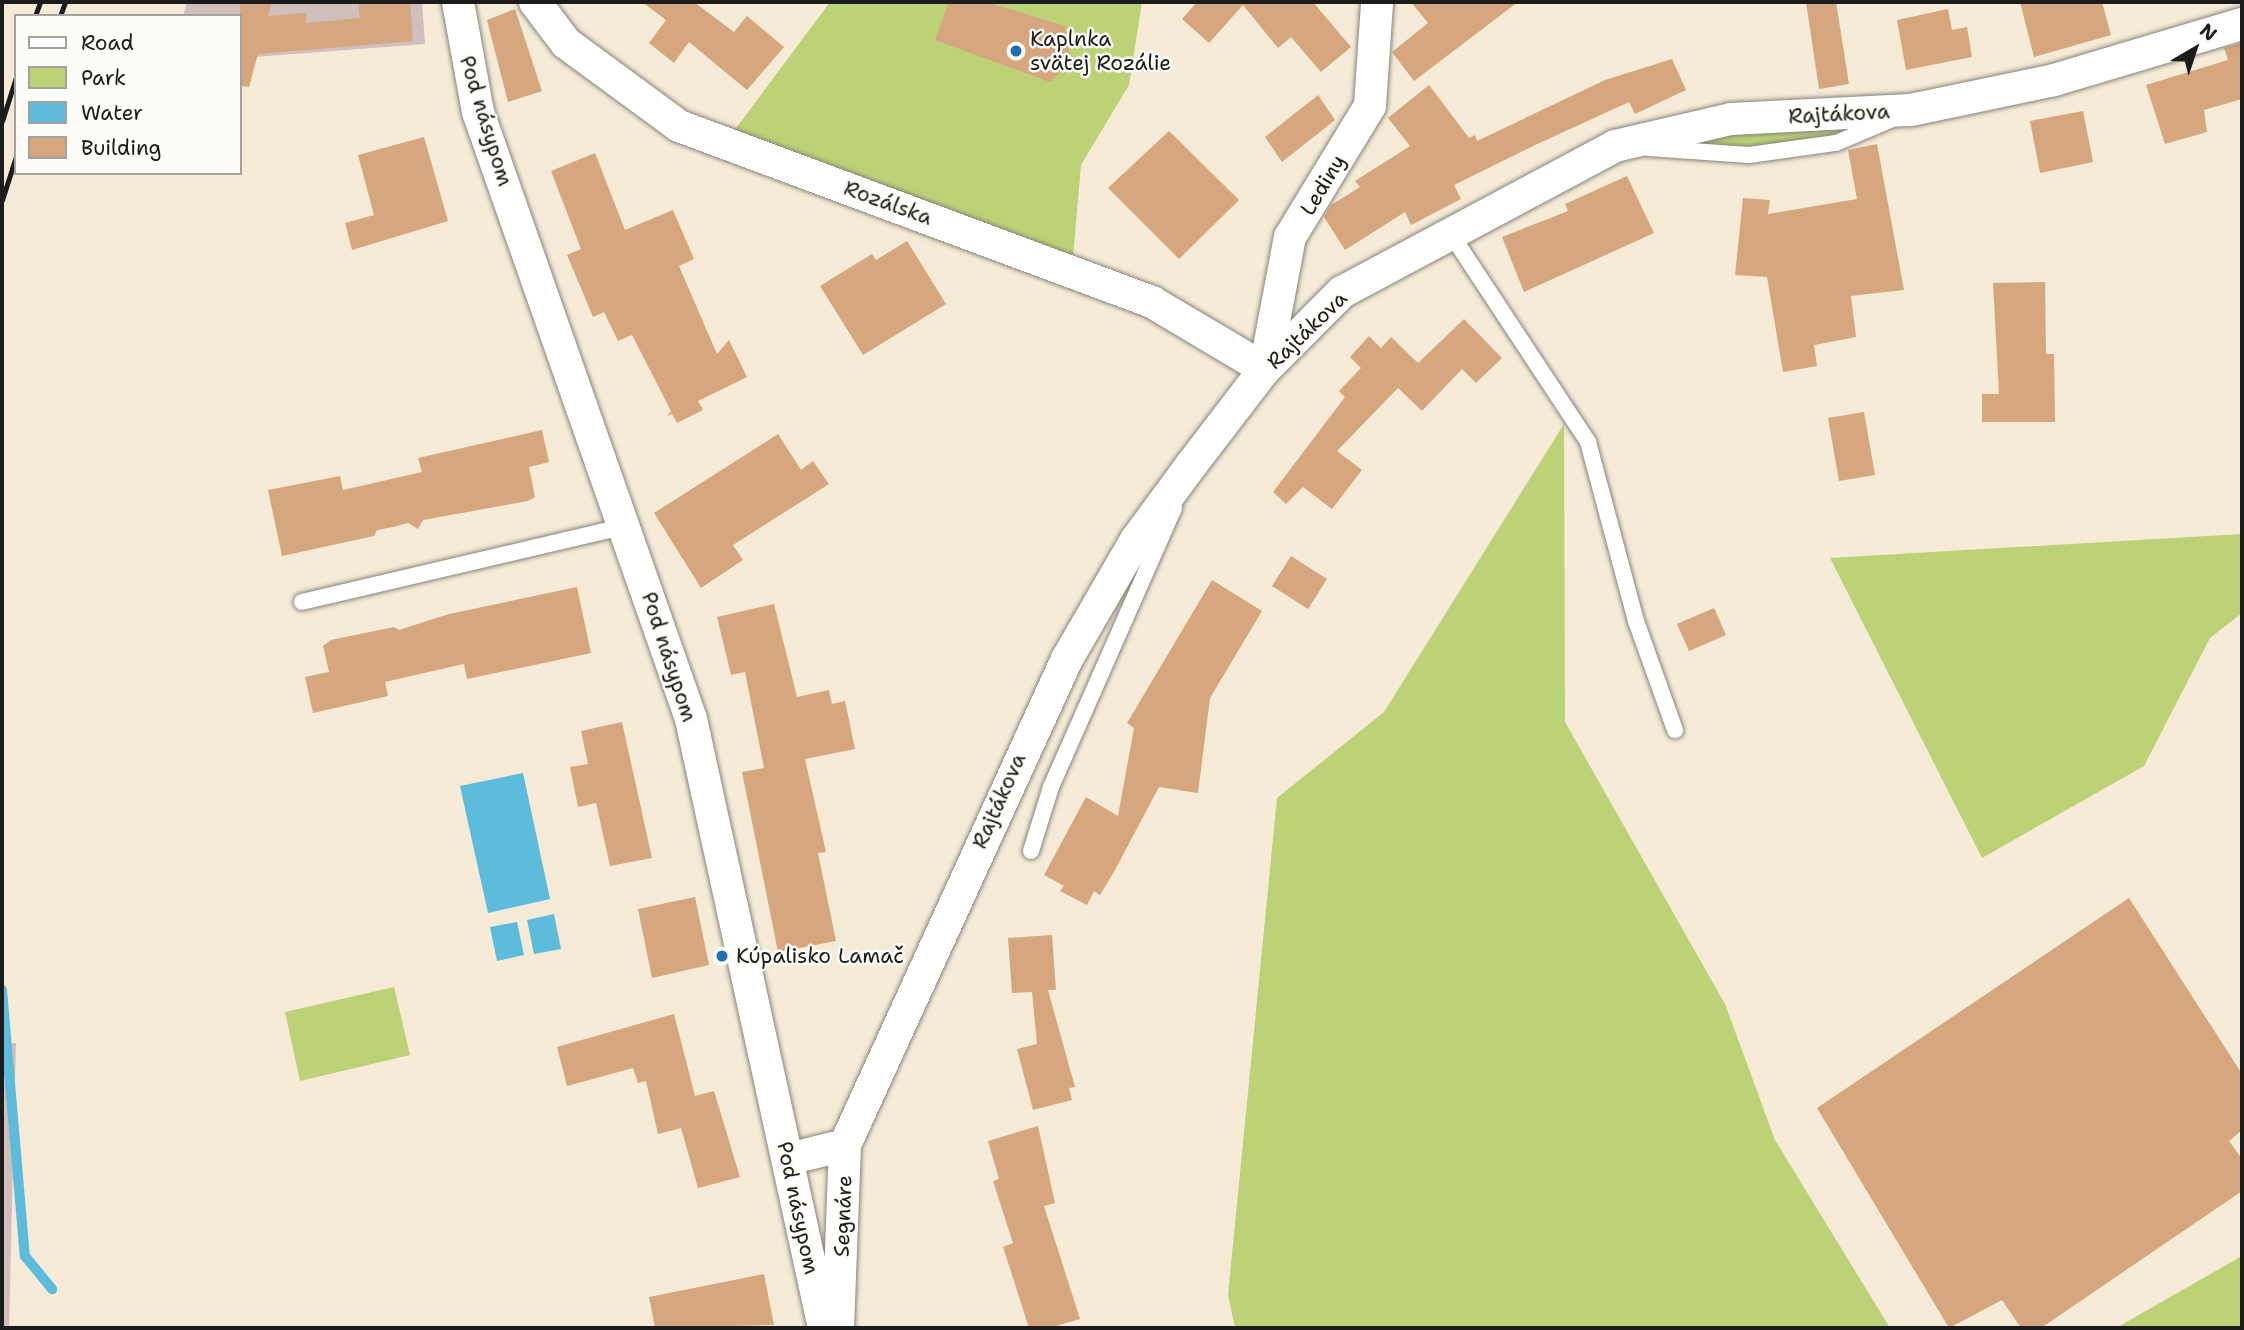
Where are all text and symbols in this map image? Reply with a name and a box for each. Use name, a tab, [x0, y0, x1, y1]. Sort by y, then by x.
legend	[14, 14, 242, 175]
north arrow	[2160, 14, 2230, 84]
text: N	[2195, 18, 2222, 47]
place label: Kaplnka svätej Rozálie	[1030, 26, 1171, 76]
text: Road	[81, 29, 134, 57]
marker: Kaplnka svätej Rozálie	[1008, 43, 1024, 59]
street label: Pod násypom	[454, 53, 518, 189]
text: Park	[81, 64, 126, 92]
text: Water	[81, 99, 143, 127]
street label: Rajtákova	[1788, 99, 1890, 129]
text: Building	[81, 134, 161, 162]
street label: Lediny	[1295, 150, 1351, 220]
street label: Rozálska	[840, 175, 936, 231]
street label: Rajtákova	[1262, 286, 1352, 374]
street label: Pod násypom	[636, 589, 702, 725]
street label: Rajtákova	[967, 750, 1031, 852]
place label: Kúpalisko Lamač	[736, 943, 904, 969]
marker: Kúpalisko Lamač	[714, 948, 730, 964]
street label: Pod násypom	[772, 1139, 824, 1277]
street label: Segnáre	[829, 1175, 857, 1257]

